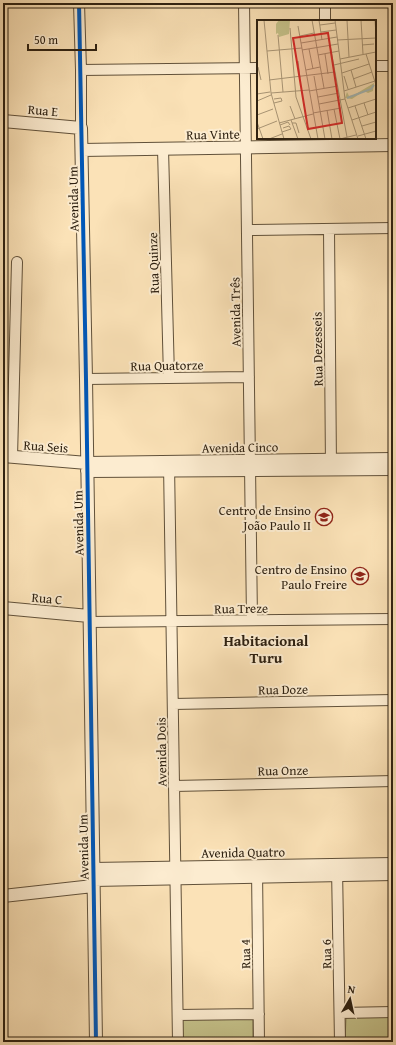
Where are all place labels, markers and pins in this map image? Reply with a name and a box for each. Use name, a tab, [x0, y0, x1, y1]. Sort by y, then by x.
place label: Centro de Ensino João Paulo II	[219, 501, 311, 535]
school or university icon: Centro de Ensino João Paulo II	[314, 507, 334, 527]
place label: Centro de Ensino Paulo Freire	[255, 560, 347, 594]
school or university icon: Centro de Ensino Paulo Freire	[350, 566, 370, 586]

